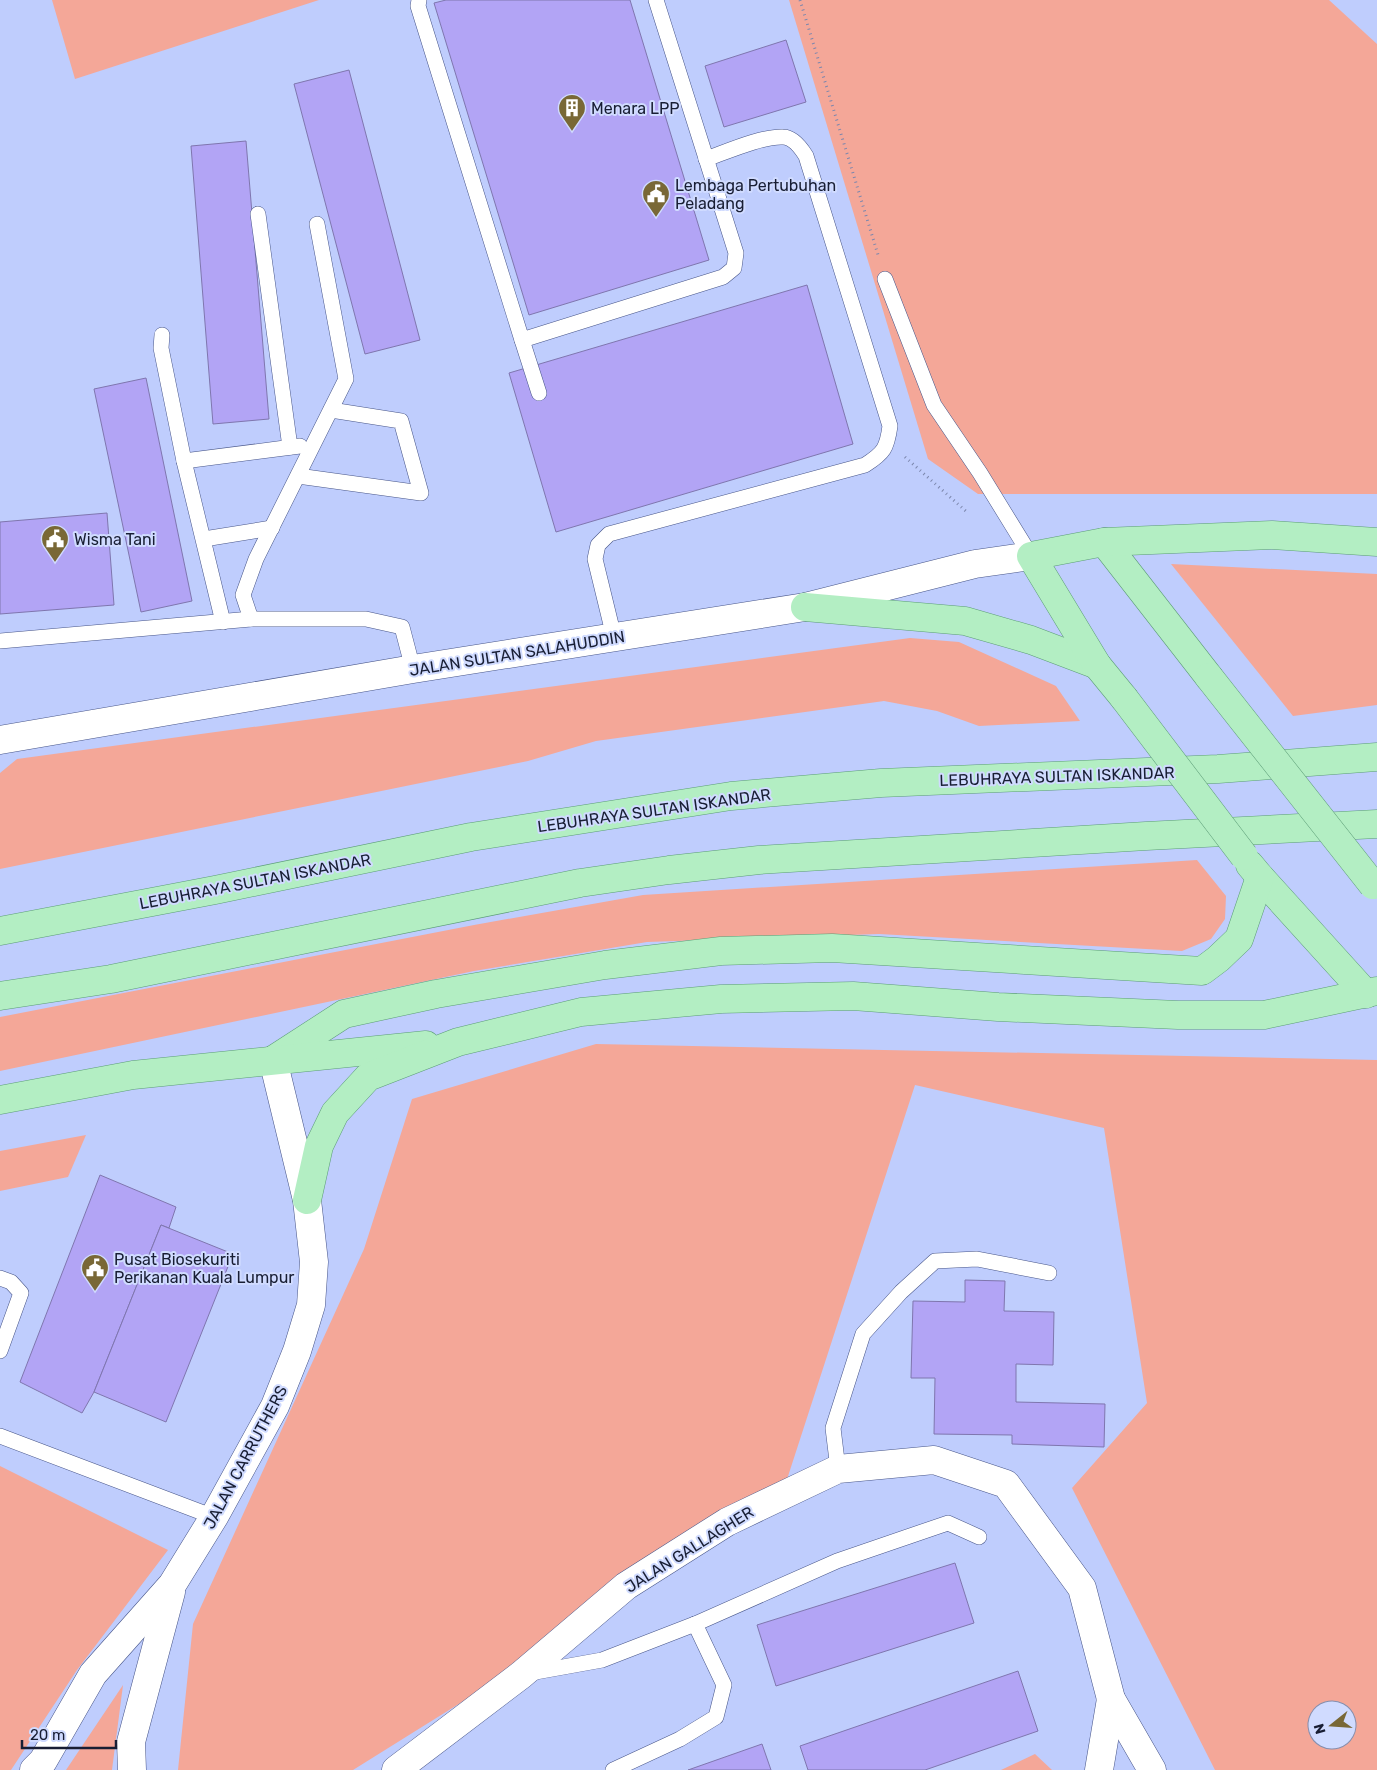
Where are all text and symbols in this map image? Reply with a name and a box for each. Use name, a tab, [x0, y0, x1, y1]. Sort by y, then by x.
building icon: Menara LPP	[557, 93, 587, 132]
place label: Menara LPP	[591, 99, 679, 118]
place label: Lembaga Pertubuhan Peladang	[675, 176, 836, 213]
public building icon: Lembaga Pertubuhan Peladang	[641, 179, 671, 218]
public building icon: Wisma Tani	[40, 524, 70, 563]
place label: Wisma Tani	[74, 530, 156, 549]
street label: JALAN SULTAN SALAHUDDIN	[408, 627, 626, 680]
street label: LEBUHRAYA SULTAN ISKANDAR	[939, 763, 1175, 790]
street label: LEBUHRAYA SULTAN ISKANDAR	[536, 785, 772, 836]
street label: LEBUHRAYA SULTAN ISKANDAR	[138, 850, 372, 913]
place label: Pusat Biosekuriti Perikanan Kuala Lumpur	[114, 1250, 294, 1287]
public building icon: Pusat Biosekuriti Perikanan Kuala Lumpur	[80, 1253, 110, 1292]
street label: JALAN CARRUTHERS	[200, 1382, 291, 1532]
street label: JALAN GALLAGHER	[622, 1502, 757, 1597]
north arrow	[1307, 1700, 1357, 1750]
scale bar	[22, 1718, 116, 1750]
text: N	[1310, 1721, 1330, 1736]
text: 20 m	[30, 1726, 65, 1744]

